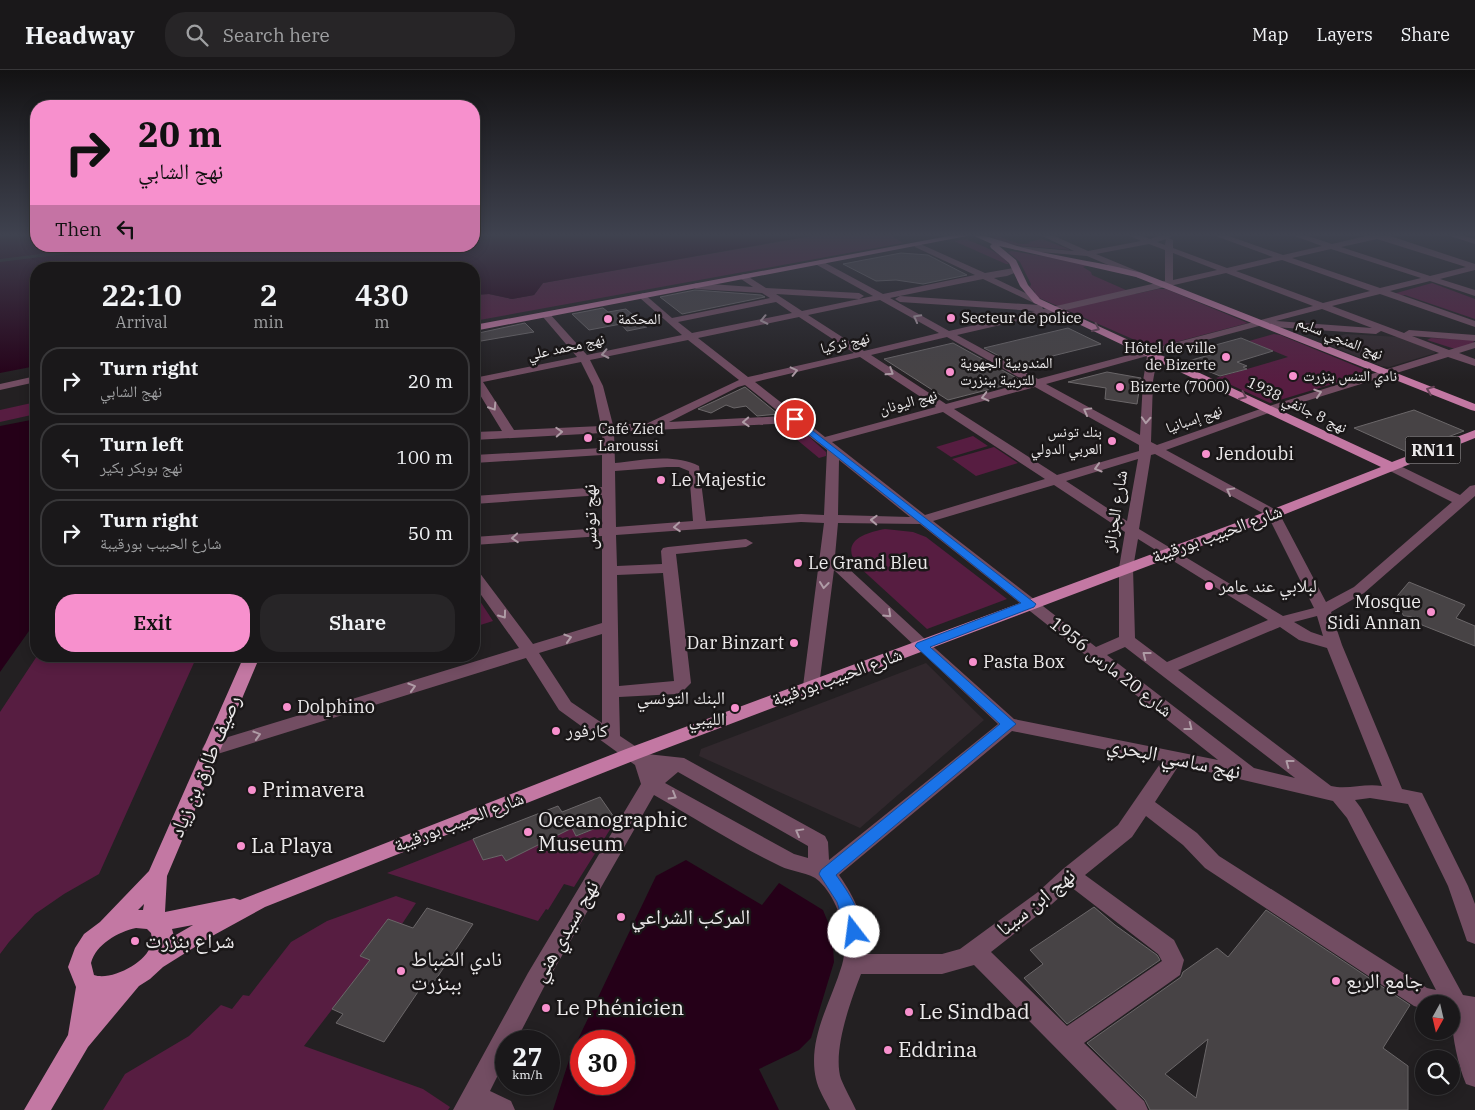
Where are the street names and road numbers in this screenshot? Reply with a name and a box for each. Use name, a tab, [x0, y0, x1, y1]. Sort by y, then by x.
street label: نهج المنجي سليم	[1293, 312, 1386, 366]
street label: نهج تركيا	[818, 328, 872, 358]
street label: نهج محمد علي	[526, 329, 607, 367]
street label: نهج 8 جانفي 1938	[1243, 372, 1350, 439]
street label: نهج اليونان	[877, 385, 939, 419]
street label: نهج إسبانيا	[1163, 400, 1225, 438]
road number: RN11	[1406, 436, 1460, 464]
street label: شارع الجزائر	[1097, 468, 1132, 554]
street label: نهج تونس	[577, 484, 603, 550]
street label: شارع الحبيب بورقيبة	[1149, 499, 1285, 568]
street label: شارع 20 مارس 1956	[1045, 612, 1177, 722]
street label: شارع الحبيب بورقيبة	[769, 642, 905, 711]
street label: رصيف طارق بن زياد	[161, 690, 247, 841]
street label: نهج ساسي البحري	[1104, 729, 1244, 788]
street label: شارع الحبيب بورقيبة	[391, 786, 527, 857]
street label: نهج ابن سينا	[990, 861, 1080, 941]
street label: نهج سيدي هني	[524, 875, 607, 988]

